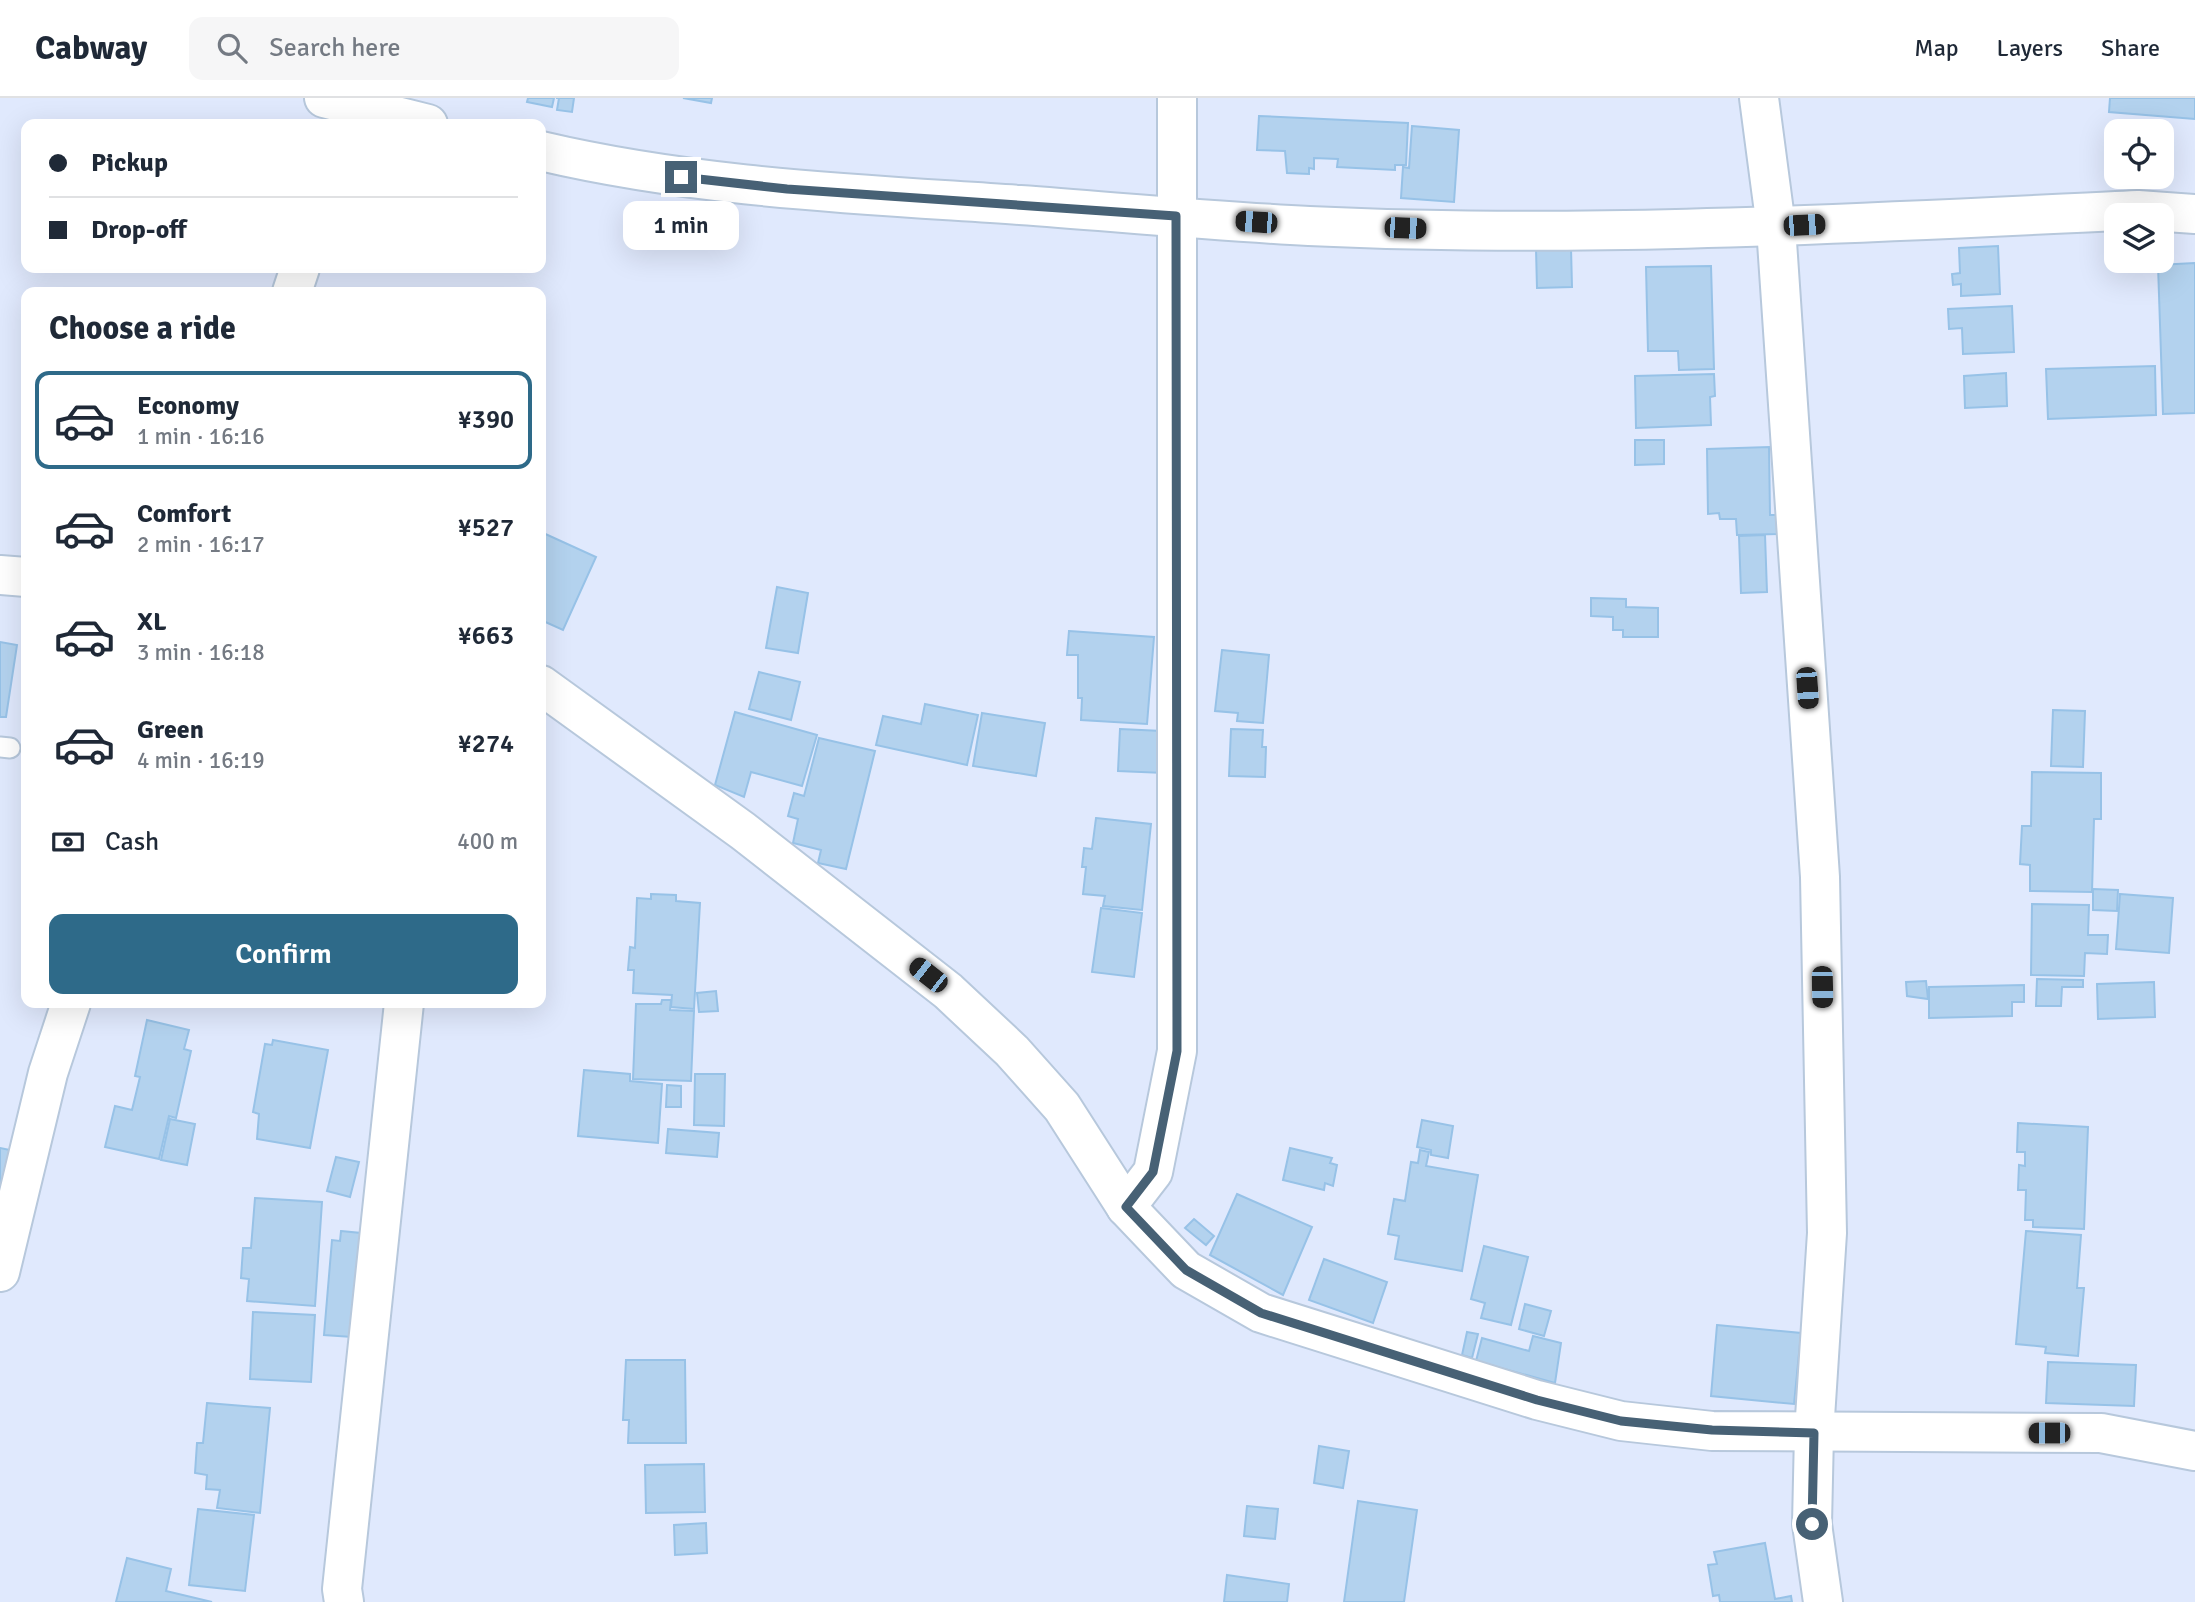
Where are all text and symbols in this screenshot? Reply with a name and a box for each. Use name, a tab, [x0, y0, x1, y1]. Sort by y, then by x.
search box	[189, 17, 679, 80]
text: Cabway	[35, 28, 147, 69]
icon: search	[213, 29, 251, 67]
text: Search here	[269, 32, 400, 64]
text: Map	[1914, 33, 1959, 63]
text: Layers	[1997, 33, 2063, 63]
text: Share	[2101, 33, 2160, 63]
map controls	[2104, 119, 2174, 273]
button: locate	[2104, 119, 2174, 189]
text: Pickup	[91, 147, 168, 179]
route end	[665, 161, 697, 193]
callout: 1 min	[623, 202, 739, 250]
button: layers	[2104, 203, 2174, 273]
car	[1235, 210, 1278, 234]
text: 1 min	[653, 211, 709, 240]
car	[1783, 213, 1826, 237]
text: Drop-off	[91, 214, 187, 246]
car	[1384, 217, 1427, 239]
text: Choose a ride	[49, 309, 236, 348]
icon: car	[53, 389, 116, 452]
text: Economy	[137, 390, 239, 422]
text: ¥390	[458, 404, 514, 436]
text: 1 min · 16:16	[137, 422, 265, 451]
icon: car	[53, 497, 116, 560]
text: Comfort	[137, 498, 231, 530]
text: ¥527	[458, 512, 514, 544]
text: 2 min · 16:17	[137, 530, 265, 559]
icon: car	[53, 605, 116, 668]
text: XL	[137, 606, 167, 638]
text: ¥663	[458, 620, 514, 652]
text: 3 min · 16:18	[137, 638, 265, 667]
car	[1796, 666, 1819, 710]
icon: car	[53, 713, 116, 776]
text: Green	[137, 714, 204, 746]
text: ¥274	[458, 728, 514, 760]
text: 4 min · 16:19	[137, 746, 265, 775]
icon: cash	[49, 823, 87, 861]
text: Cash	[105, 826, 159, 858]
text: 400 m	[457, 827, 518, 856]
button: Confirm	[49, 914, 518, 994]
car	[905, 954, 952, 996]
car	[1812, 966, 1833, 1008]
car	[2029, 1423, 2071, 1444]
route start	[1796, 1508, 1828, 1540]

